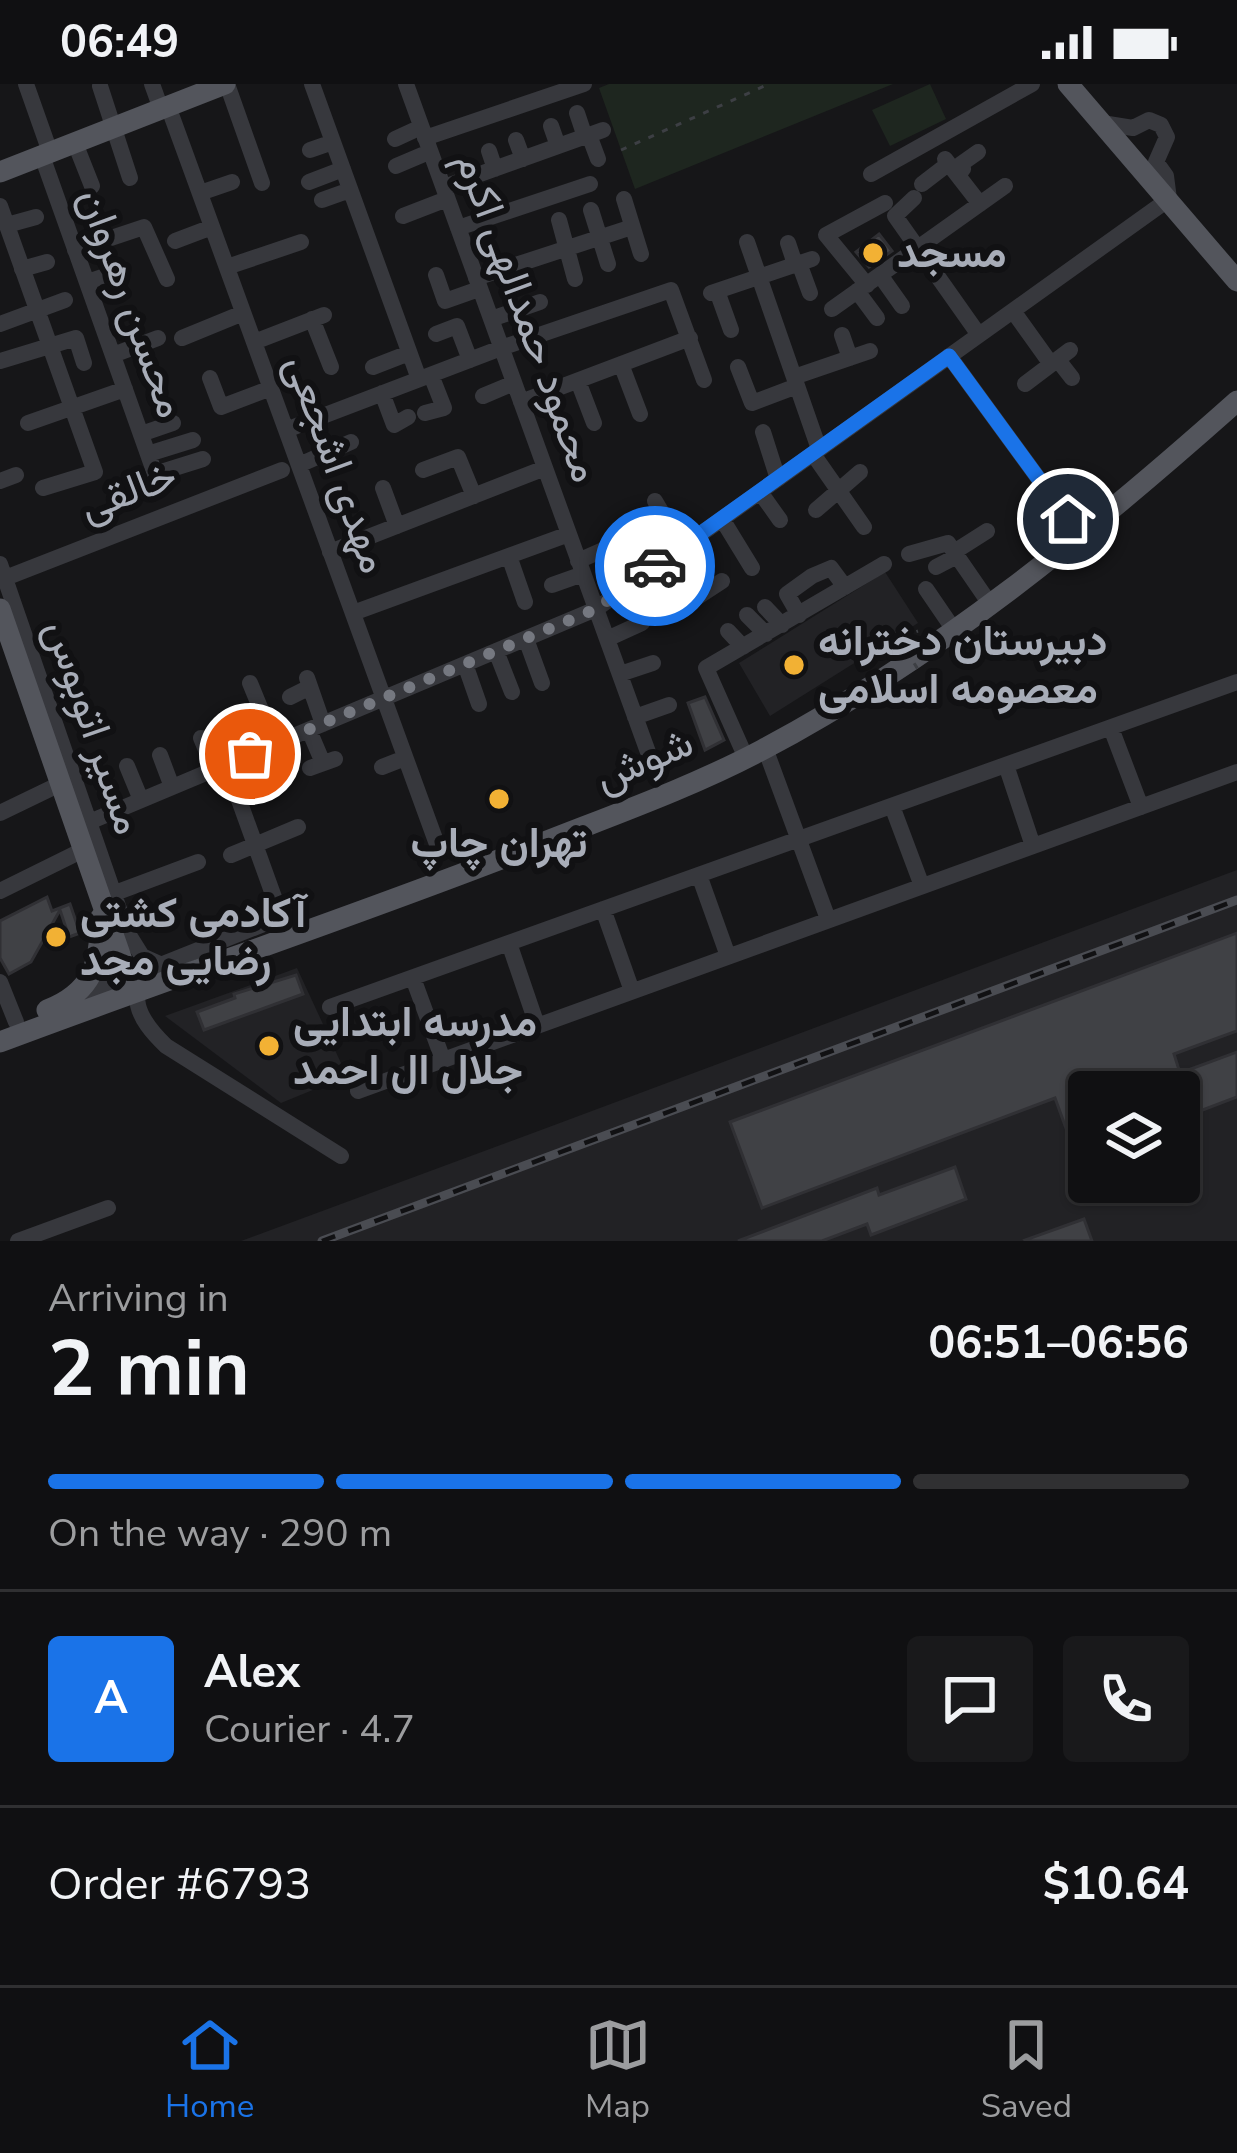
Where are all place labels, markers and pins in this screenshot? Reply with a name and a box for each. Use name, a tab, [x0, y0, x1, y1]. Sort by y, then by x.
place label: مسجد	[897, 225, 1007, 282]
marker: مسجد	[860, 240, 886, 266]
pin	[1017, 468, 1119, 570]
place label: دبیرستان دخترانه معصومه اسلامی	[818, 613, 1107, 718]
marker: دبیرستان دخترانه معصومه اسلامی	[781, 652, 807, 678]
pin	[199, 703, 301, 805]
marker: تهران چاپ	[486, 786, 512, 812]
place label: تهران چاپ	[410, 815, 588, 872]
place label: آکادمی کشتی رضایی مجد	[80, 885, 309, 990]
marker: آکادمی کشتی رضایی مجد	[43, 924, 69, 950]
place label: مدرسه ابتدایی جلال ال احمد	[293, 994, 537, 1099]
marker: مدرسه ابتدایی جلال ال احمد	[256, 1033, 282, 1059]

